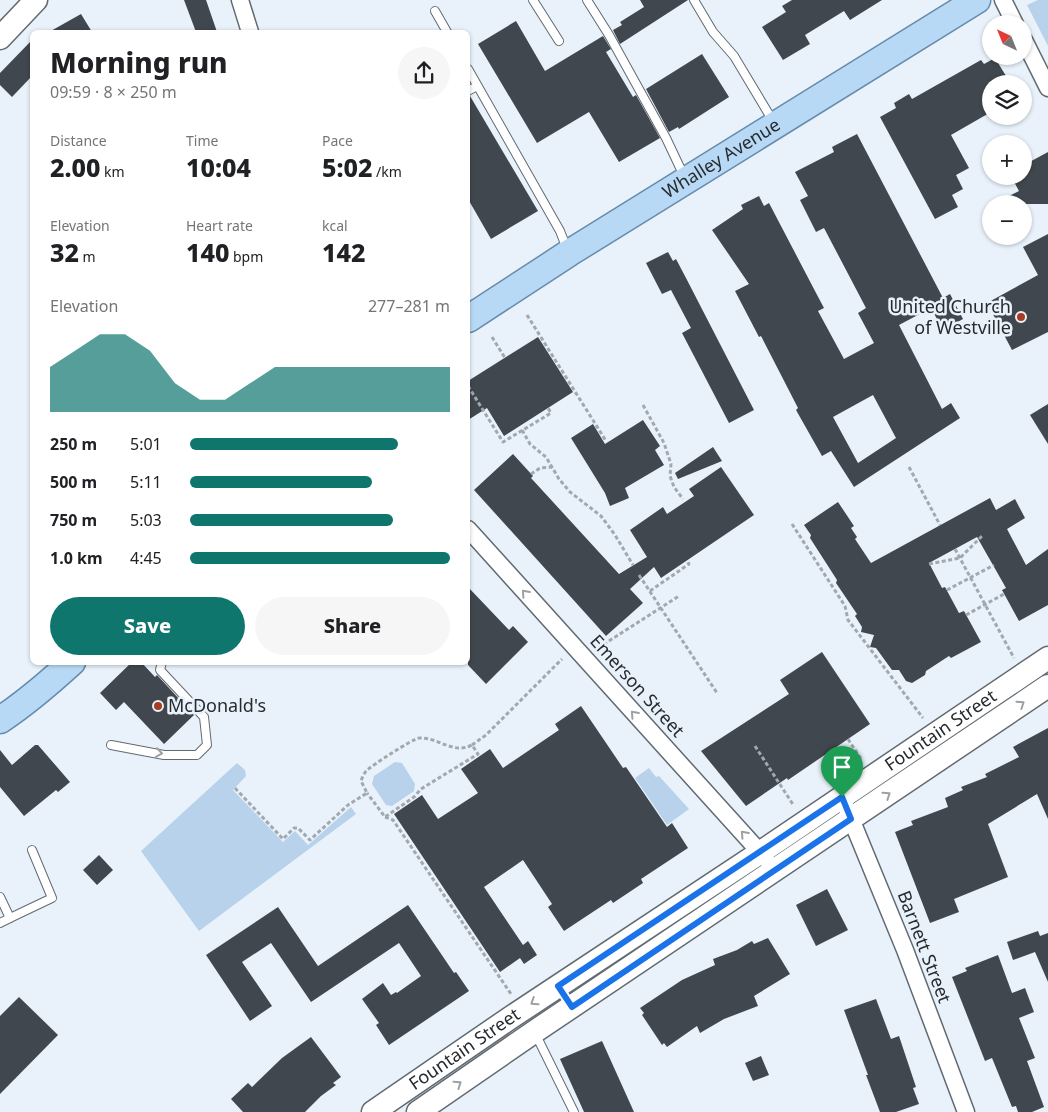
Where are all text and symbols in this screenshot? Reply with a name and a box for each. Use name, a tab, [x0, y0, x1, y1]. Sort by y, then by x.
north arrow	[982, 15, 1032, 65]
map controls	[982, 15, 1032, 245]
text: Morning run	[50, 43, 228, 81]
button: share	[398, 47, 450, 99]
button: layers	[982, 75, 1032, 125]
text: 09:59 · 8 × 250 m	[50, 81, 177, 103]
street label: Whalley Avenue	[658, 112, 784, 203]
text: Distance	[50, 131, 107, 150]
text: Time	[186, 131, 218, 150]
text: Pace	[322, 131, 353, 150]
button: +	[982, 135, 1032, 185]
text: 2.00	[50, 150, 100, 184]
text: 10:04	[186, 150, 251, 184]
text: 5:02	[322, 150, 372, 184]
text: km	[100, 162, 125, 181]
text: /km	[372, 162, 402, 181]
button: −	[982, 195, 1032, 245]
text: Elevation	[50, 216, 110, 235]
text: Heart rate	[186, 216, 253, 235]
text: kcal	[322, 216, 348, 235]
text: 32	[50, 235, 79, 269]
text: 140	[186, 235, 229, 269]
text: 142	[322, 235, 365, 269]
text: m	[79, 247, 96, 266]
text: bpm	[229, 247, 263, 266]
place label: United Church of Westville	[889, 294, 1011, 339]
text: Elevation	[50, 295, 118, 317]
text: 277–281 m	[368, 295, 450, 317]
marker: United Church of Westville	[1015, 311, 1027, 323]
text: 250 m	[50, 433, 97, 455]
text: 5:01	[130, 433, 162, 455]
text: 500 m	[50, 471, 97, 493]
text: 5:11	[130, 471, 162, 493]
text: 750 m	[50, 509, 97, 531]
text: 5:03	[130, 509, 162, 531]
text: 1.0 km	[50, 547, 102, 569]
text: 4:45	[130, 547, 162, 569]
one-way arrow	[522, 590, 531, 599]
button: Save	[50, 597, 245, 655]
button: Share	[255, 597, 450, 655]
street label: Emerson Street	[585, 629, 690, 742]
street label: Fountain Street	[880, 683, 1001, 776]
place label: McDonald's	[168, 693, 266, 717]
marker: McDonald's	[152, 700, 164, 712]
one-way arrow	[1016, 701, 1025, 710]
one-way arrow	[631, 710, 640, 719]
pin	[821, 746, 863, 797]
one-way arrow	[155, 748, 164, 758]
icon: arrive	[828, 753, 856, 781]
one-way arrow	[881, 792, 890, 801]
one-way arrow	[741, 830, 750, 839]
street label: Barnett Street	[893, 887, 958, 1007]
one-way arrow	[530, 996, 540, 1005]
street label: Fountain Street	[404, 1001, 525, 1095]
one-way arrow	[452, 1081, 462, 1090]

